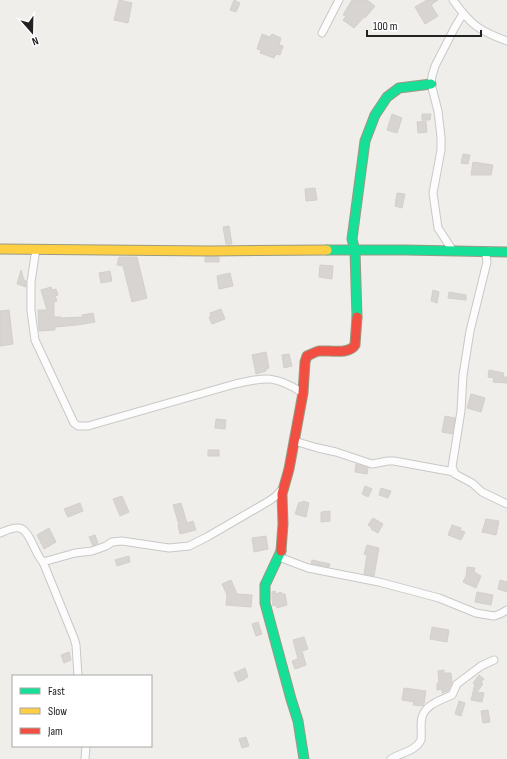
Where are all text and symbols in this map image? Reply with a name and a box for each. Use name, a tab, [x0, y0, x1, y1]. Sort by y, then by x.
north arrow	[12, 12, 52, 52]
scale bar	[367, 12, 481, 38]
text: 100 m	[373, 19, 398, 34]
text: N	[30, 34, 40, 48]
legend	[12, 675, 152, 747]
text: Fast	[48, 684, 65, 699]
text: Slow	[48, 704, 67, 719]
text: Jam	[47, 724, 63, 739]

